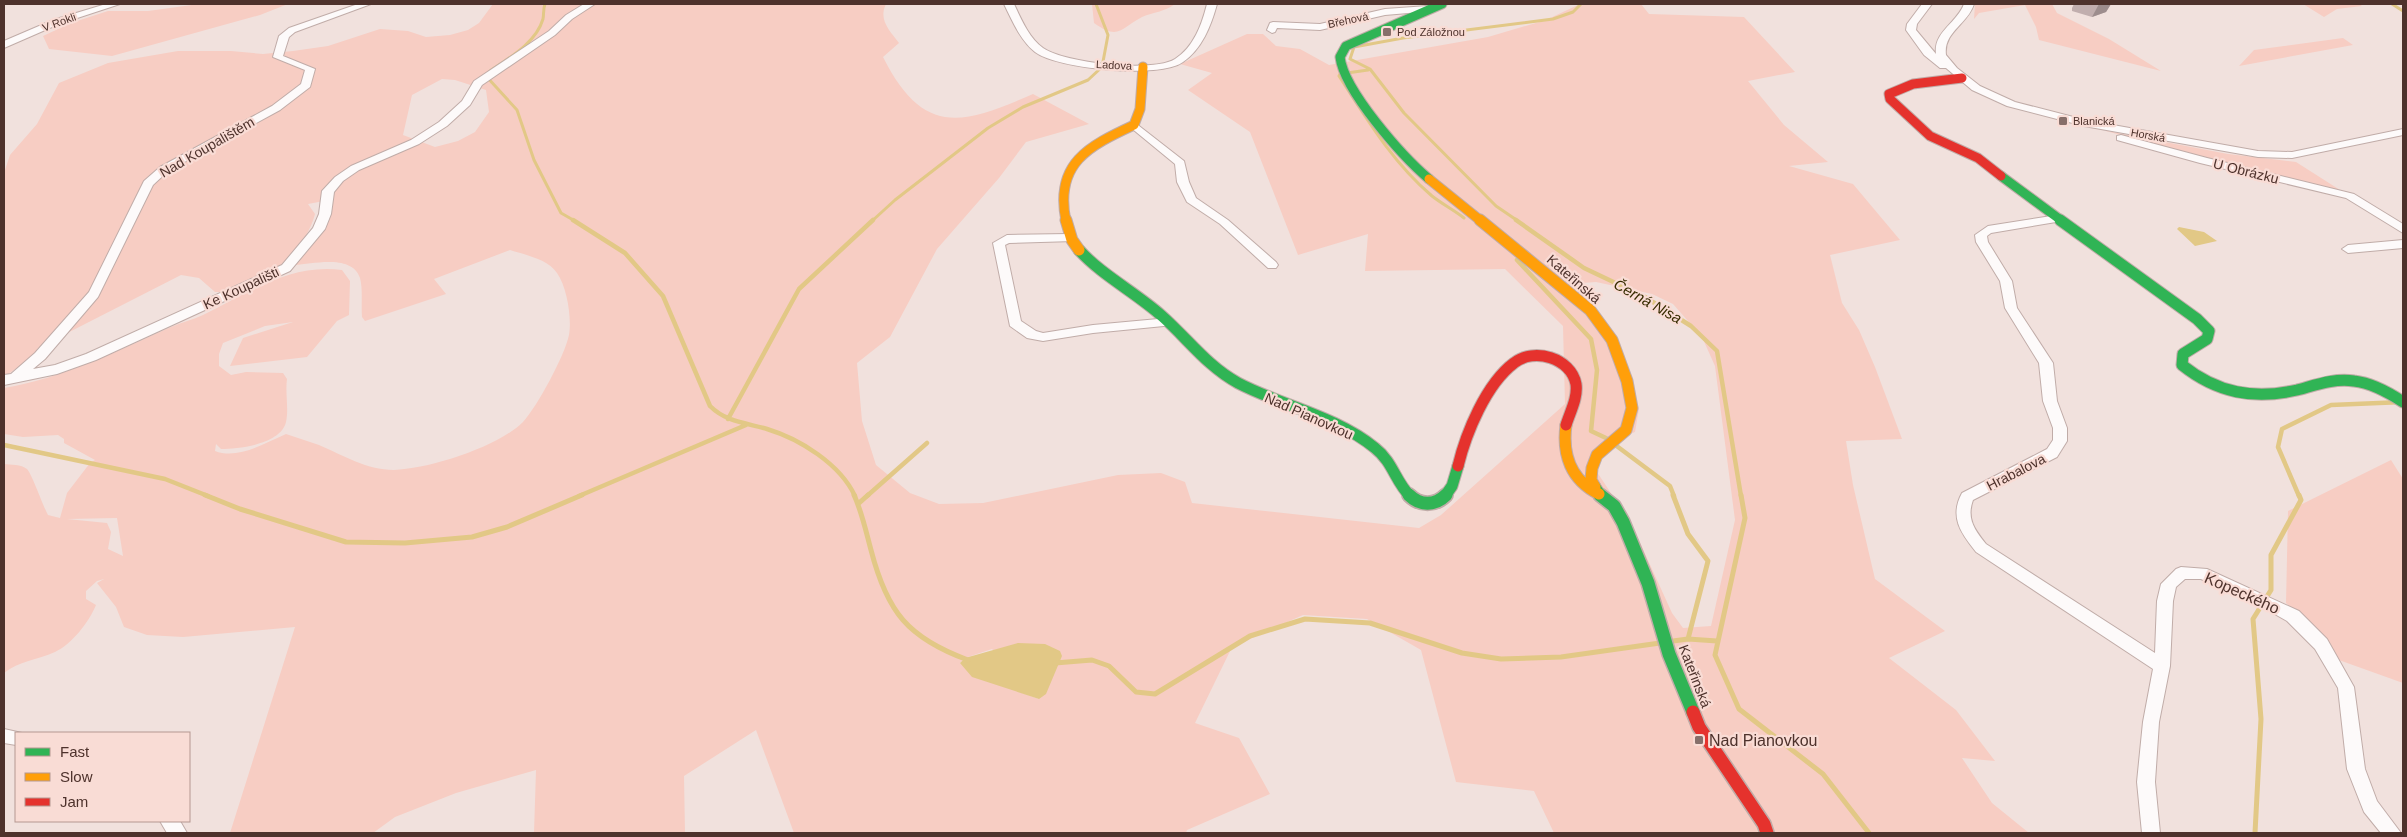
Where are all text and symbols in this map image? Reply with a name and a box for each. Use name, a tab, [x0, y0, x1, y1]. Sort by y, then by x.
street label: V Rokli	[41, 10, 77, 34]
street label: Břehová	[1327, 10, 1370, 30]
marker: Pod Záložnou	[1381, 26, 1393, 38]
place label: Pod Záložnou	[1397, 26, 1465, 38]
street label: Ladova	[1096, 58, 1133, 72]
street label: Nad Koupalištěm	[157, 113, 257, 181]
marker: Blanická	[2057, 115, 2069, 127]
place label: Blanická	[2073, 115, 2115, 127]
street label: Horská	[2130, 126, 2167, 144]
street label: U Obrázku	[2212, 155, 2280, 187]
street label: Kateřinská	[1544, 251, 1604, 307]
street label: Ke Koupališti	[201, 263, 281, 313]
water label: Černá Nisa	[1611, 275, 1685, 327]
street label: Nad Pianovkou	[1262, 389, 1356, 443]
street label: Hrabalova	[1984, 450, 2048, 494]
street label: Kopeckého	[2202, 569, 2282, 617]
street label: Kateřinská	[1676, 642, 1714, 710]
legend	[15, 732, 190, 822]
place label: Nad Pianovkou	[1709, 732, 1818, 749]
marker: Nad Pianovkou	[1693, 734, 1705, 746]
text: Fast	[60, 743, 90, 760]
text: Slow	[60, 768, 93, 785]
text: Jam	[60, 793, 88, 810]

